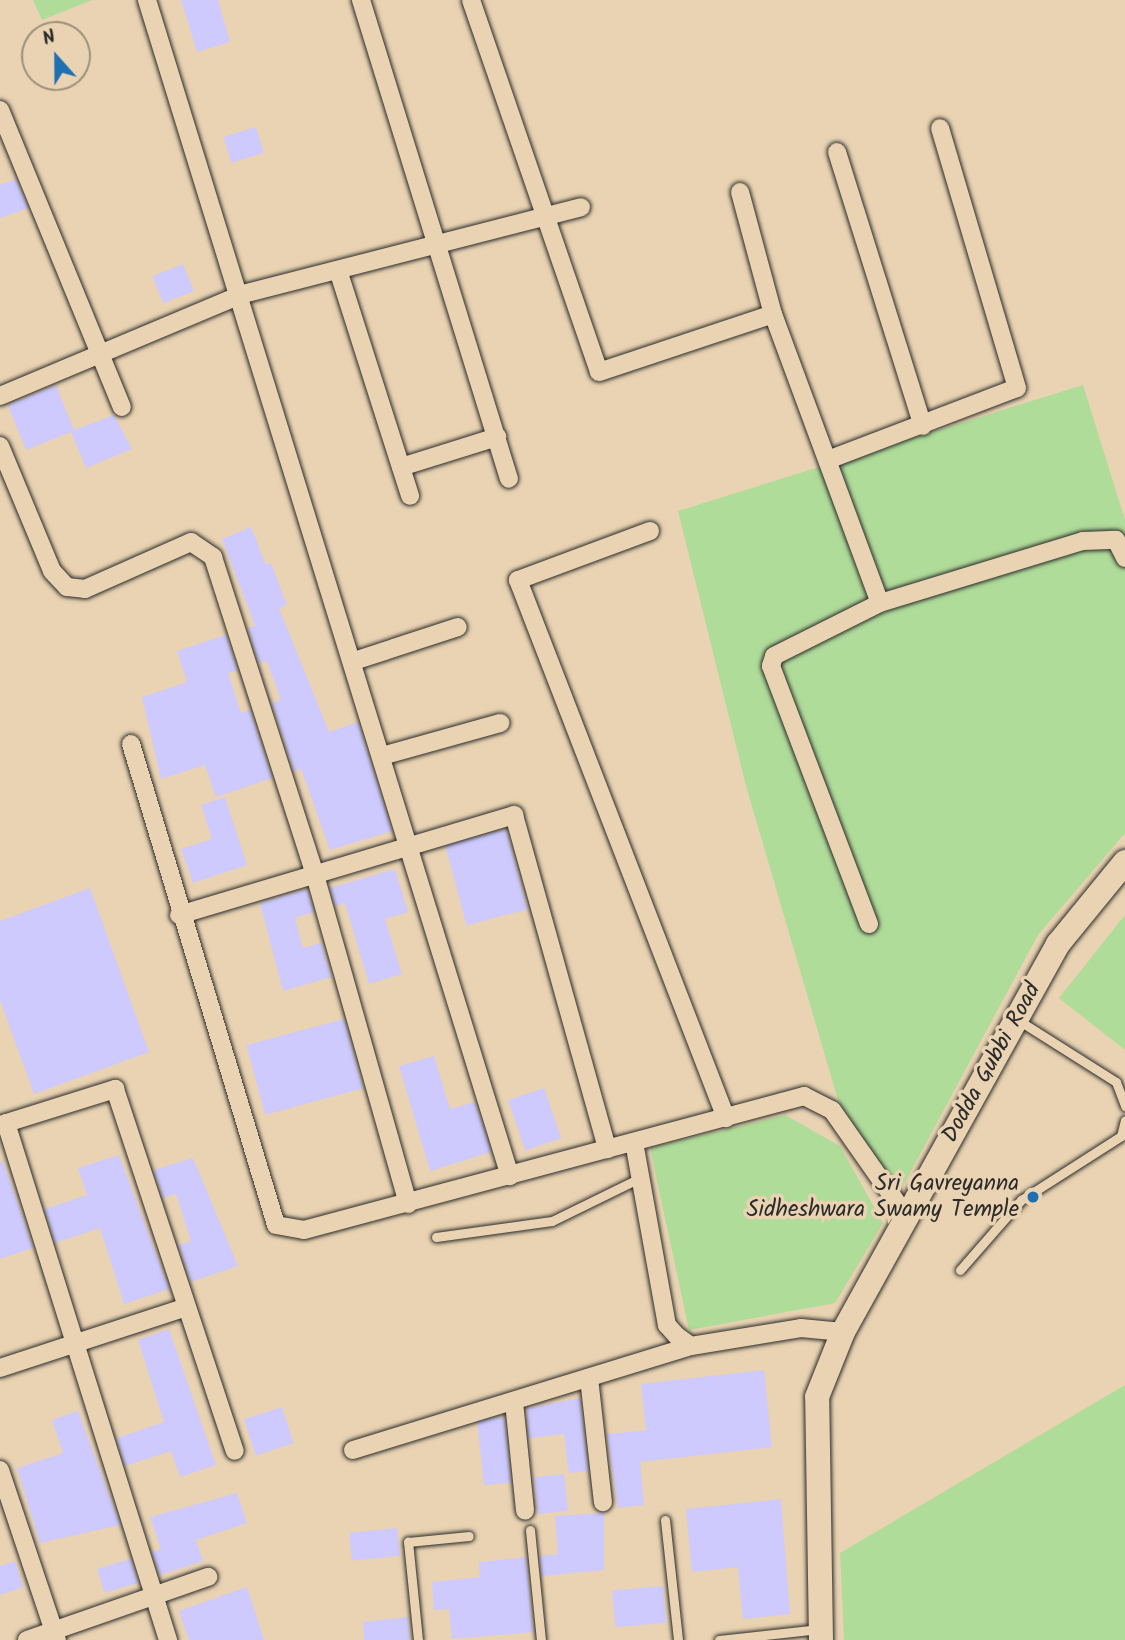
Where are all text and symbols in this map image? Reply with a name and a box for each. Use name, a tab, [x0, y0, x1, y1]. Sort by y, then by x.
north arrow	[21, 21, 91, 91]
text: N	[38, 22, 60, 54]
street label: Dodda Gubbi Road	[937, 978, 1047, 1148]
place label: Sri Gavreyanna Sidheshwara Swamy Temple	[746, 1170, 1019, 1224]
marker: Sri Gavreyanna Sidheshwara Swamy Temple	[1025, 1189, 1041, 1205]

